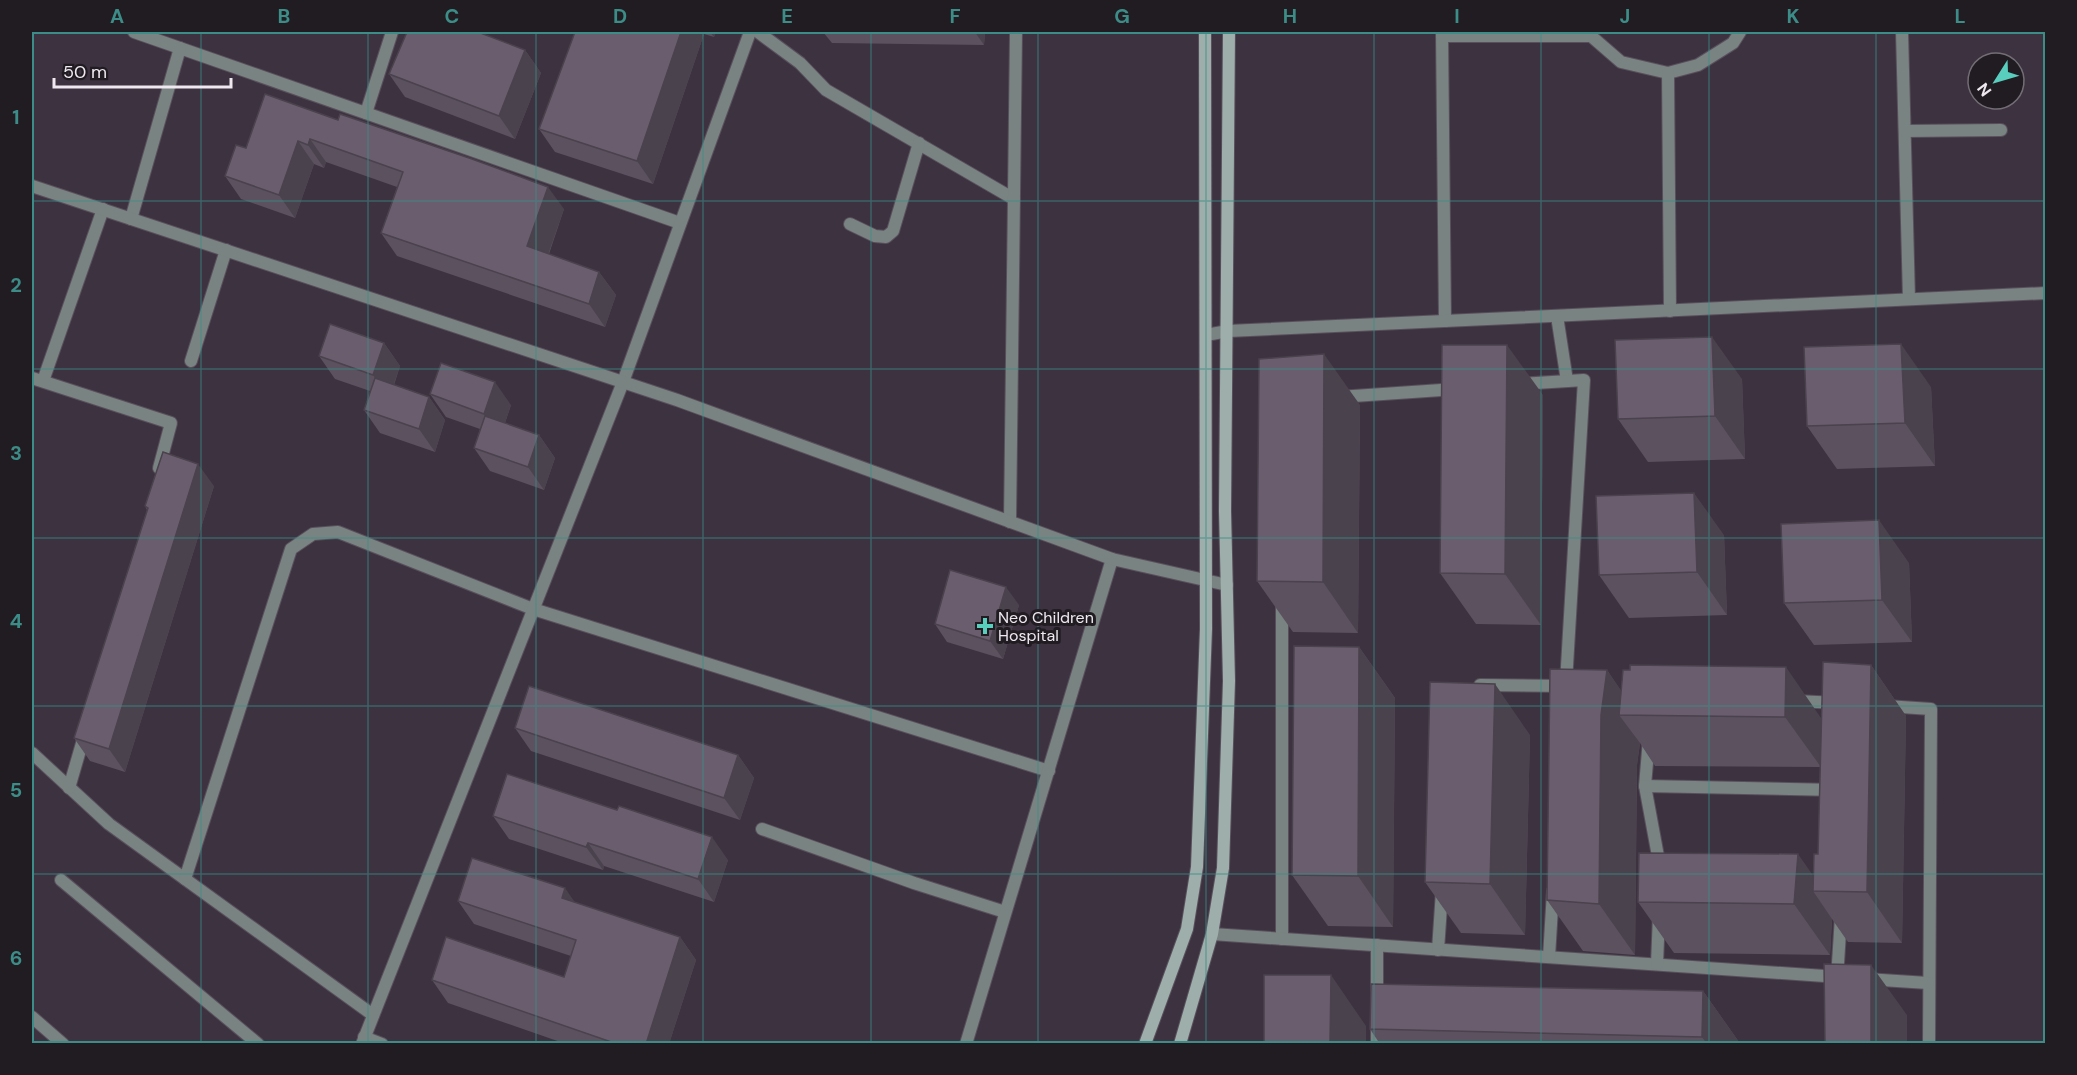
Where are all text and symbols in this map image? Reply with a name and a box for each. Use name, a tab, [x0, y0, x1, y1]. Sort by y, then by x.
text: A	[110, 3, 124, 29]
text: B	[278, 3, 290, 29]
text: C	[445, 3, 459, 29]
text: D	[613, 3, 627, 29]
text: E	[781, 3, 793, 29]
text: F	[949, 3, 961, 29]
text: G	[1114, 3, 1130, 29]
text: H	[1283, 3, 1297, 29]
text: I	[1454, 3, 1460, 29]
text: J	[1620, 3, 1630, 29]
text: K	[1786, 3, 1800, 29]
text: L	[1954, 3, 1966, 29]
scale bar	[54, 51, 231, 89]
north arrow	[1966, 51, 2026, 111]
text: 50 m	[63, 60, 107, 84]
text: N	[1973, 79, 1996, 101]
text: 1	[12, 104, 20, 130]
text: 2	[10, 272, 22, 298]
text: 3	[10, 440, 22, 466]
place label: Neo Children Hospital	[998, 607, 1094, 646]
text: 4	[10, 608, 23, 634]
marker: Neo Children Hospital	[976, 617, 994, 635]
text: 5	[10, 777, 22, 803]
text: 6	[10, 945, 22, 971]

